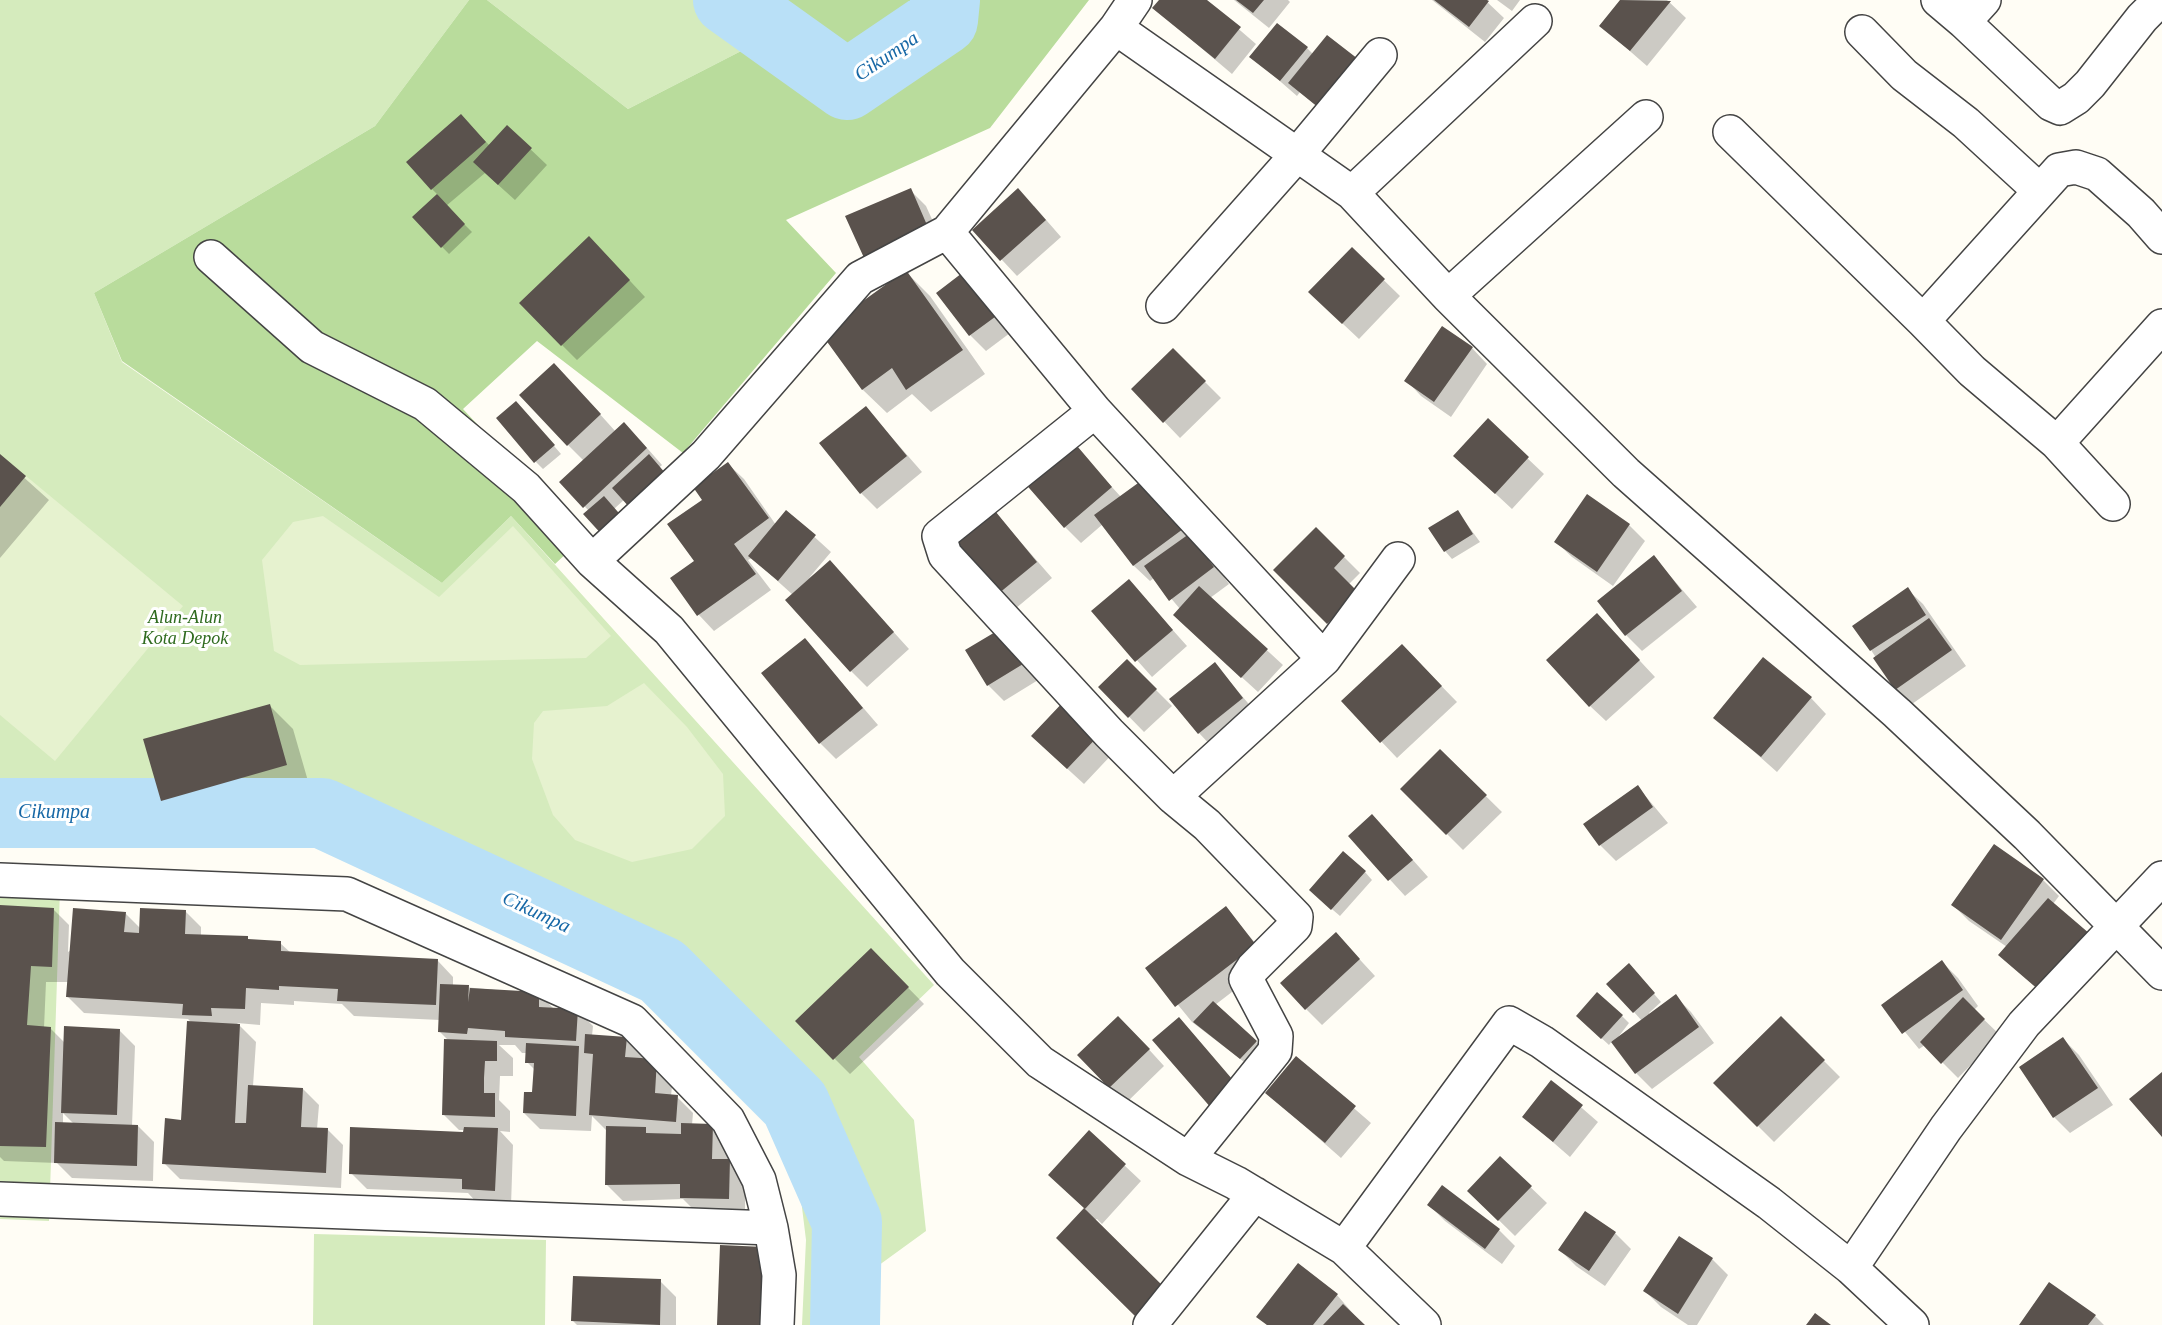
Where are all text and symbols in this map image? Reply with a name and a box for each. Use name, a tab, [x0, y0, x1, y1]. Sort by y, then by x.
water label: Cikumpa	[850, 27, 924, 87]
park label: Alun-Alun Kota Depok	[142, 607, 228, 650]
water label: Cikumpa	[18, 801, 90, 825]
water label: Cikumpa	[498, 887, 574, 939]

